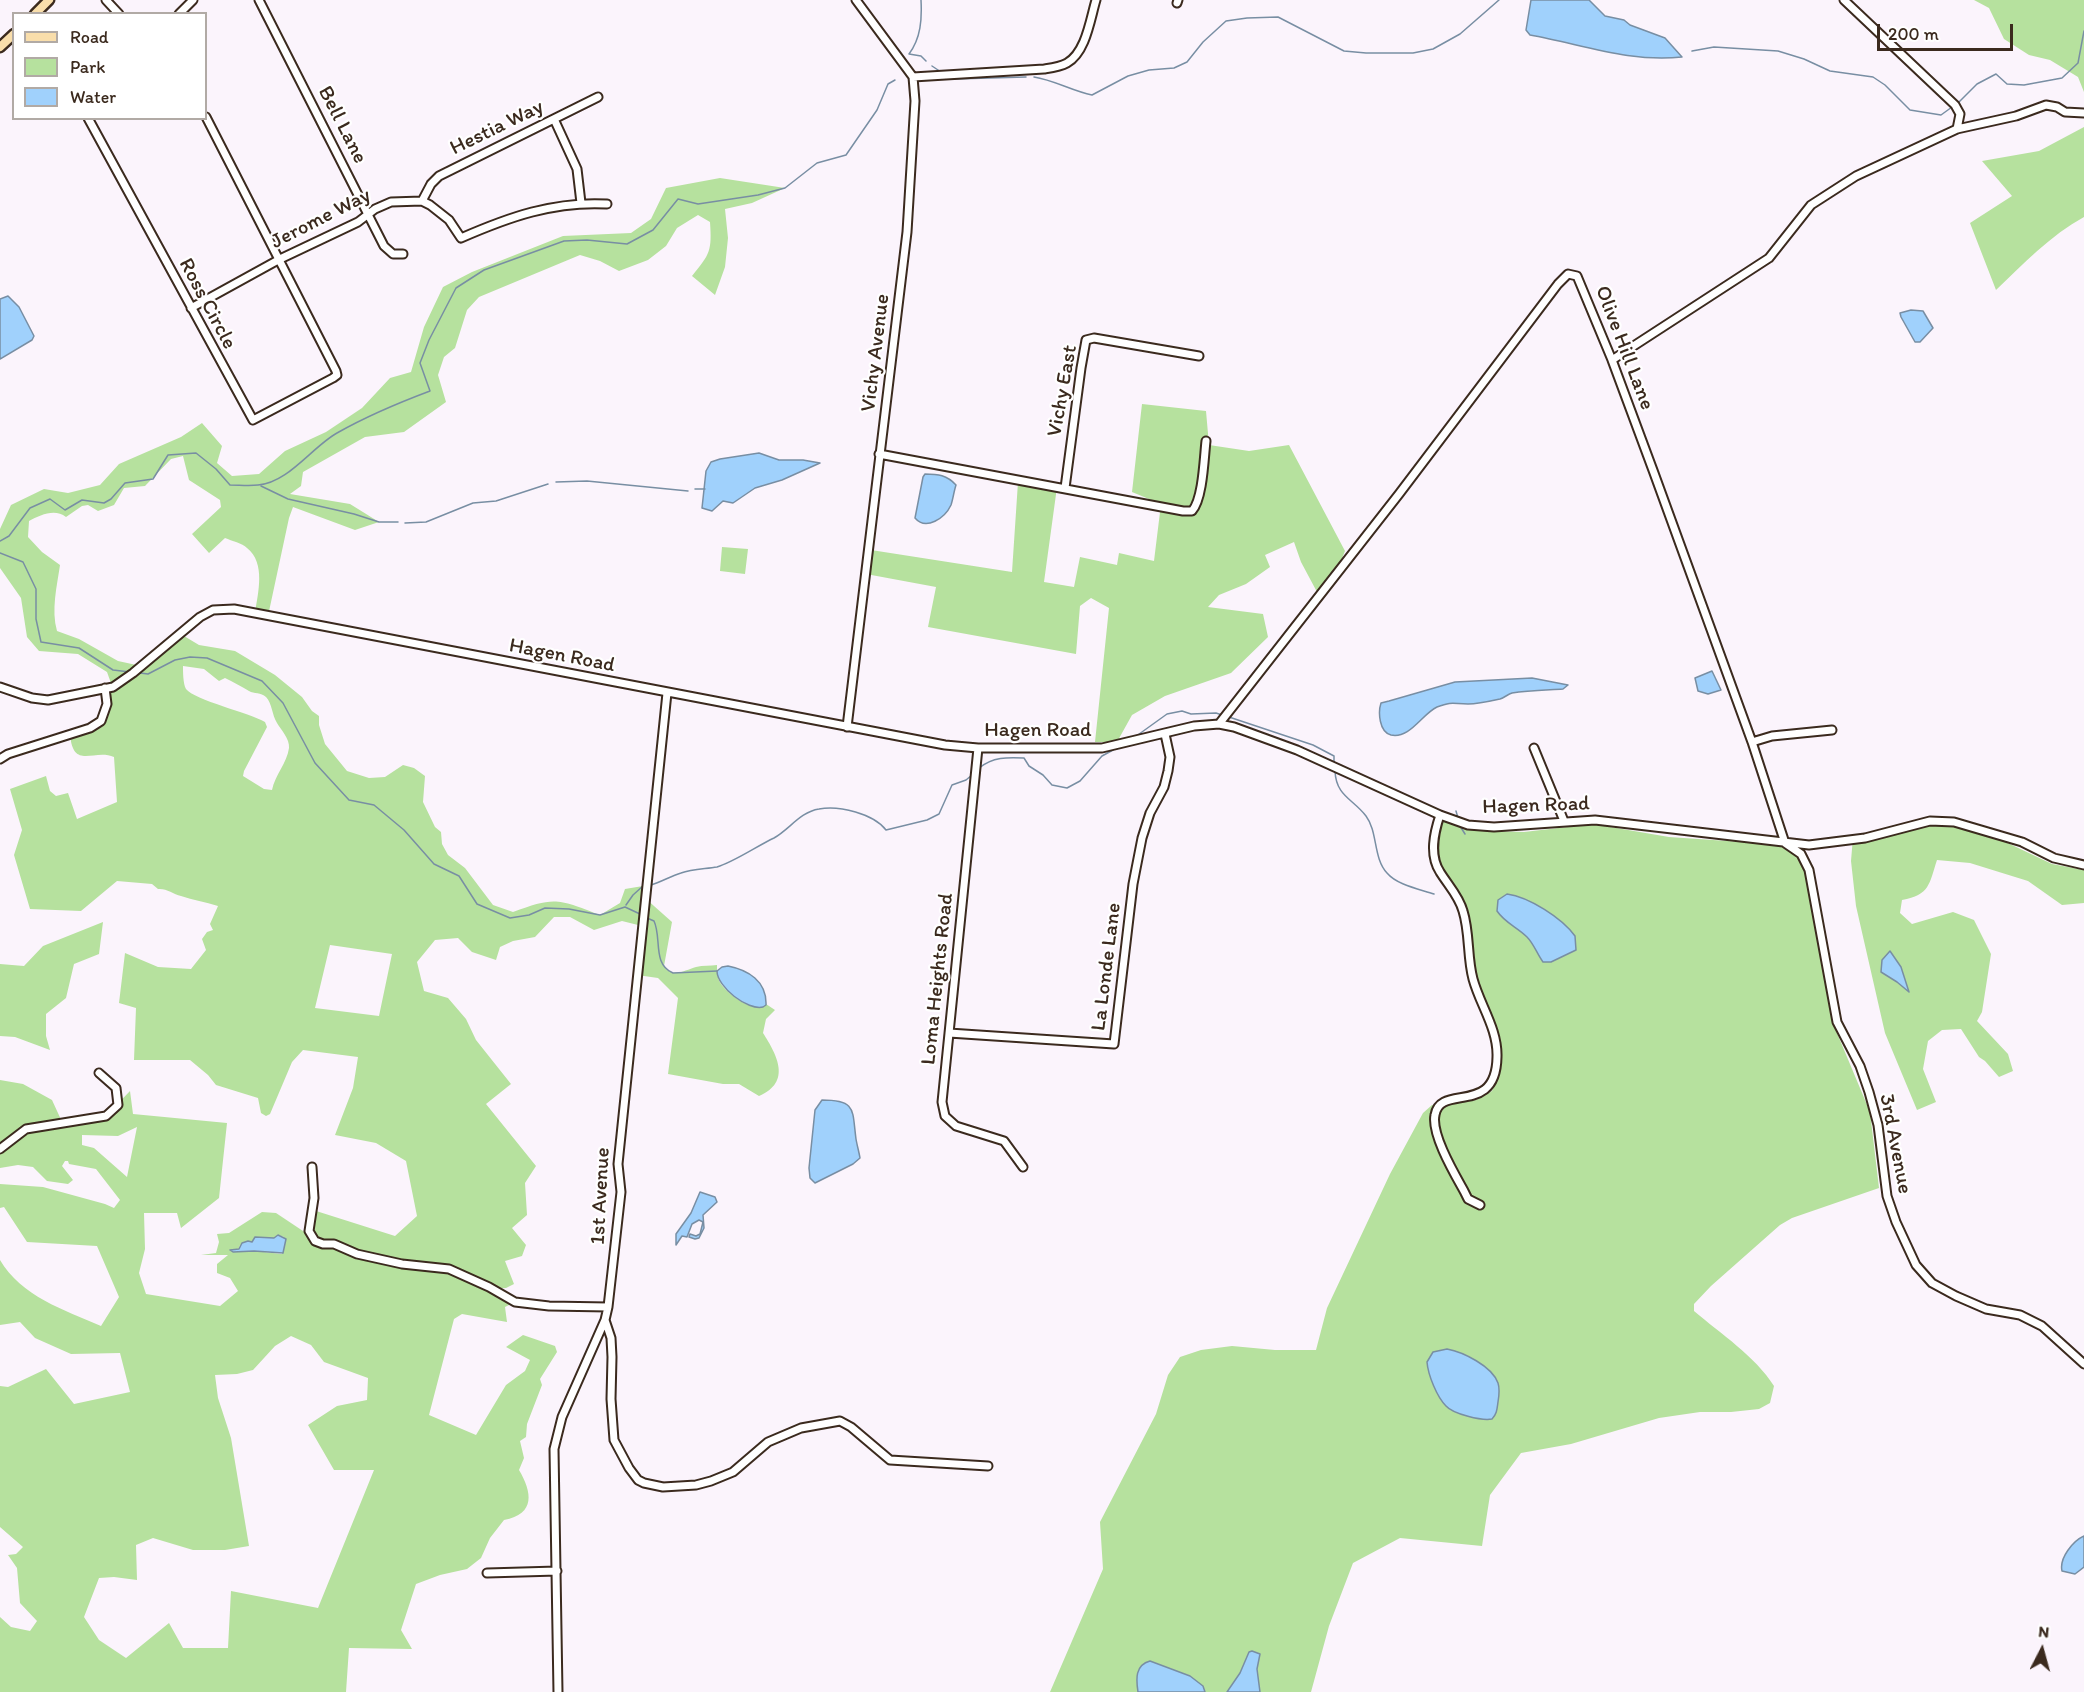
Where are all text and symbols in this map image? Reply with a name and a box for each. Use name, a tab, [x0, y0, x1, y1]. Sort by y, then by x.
legend	[12, 12, 207, 120]
scale bar	[1880, 12, 2016, 50]
text: 200 m	[1888, 23, 1939, 45]
text: Road	[70, 26, 109, 48]
text: Park	[70, 56, 105, 78]
street label: Bell Lane	[312, 82, 372, 168]
text: Water	[70, 86, 116, 108]
street label: Hestia Way	[446, 95, 548, 161]
street label: Jerome Way	[267, 183, 375, 255]
street label: Ross Circle	[173, 254, 241, 354]
street label: Olive Hill Lane	[1589, 282, 1659, 414]
street label: Vichy Avenue	[856, 293, 896, 413]
street label: Vichy East	[1043, 343, 1083, 439]
street label: Hagen Road	[507, 633, 617, 679]
street label: Hagen Road	[984, 718, 1092, 744]
street label: Hagen Road	[1482, 792, 1590, 820]
street label: Loma Heights Road	[916, 892, 960, 1066]
street label: La Londe Lane	[1087, 902, 1127, 1032]
street label: 3rd Avenue	[1873, 1092, 1917, 1196]
street label: 1st Avenue	[586, 1147, 616, 1245]
north arrow	[2012, 1620, 2072, 1680]
text: N	[2038, 1622, 2050, 1642]

